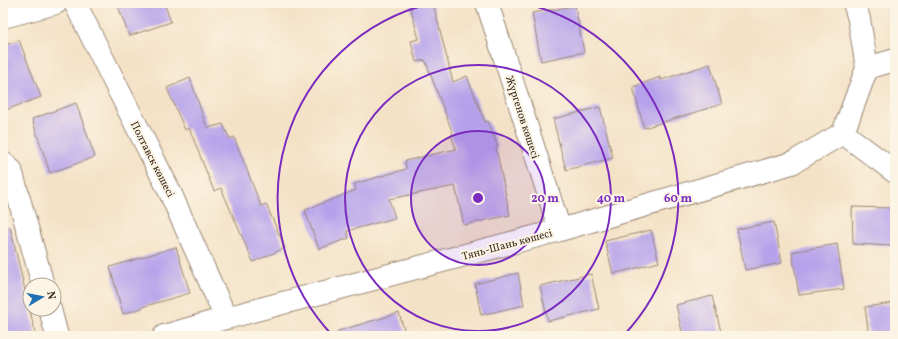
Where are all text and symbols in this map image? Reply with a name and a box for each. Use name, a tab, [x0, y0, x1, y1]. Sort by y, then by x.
street label: Жүргенов көшесі	[501, 74, 542, 161]
street label: Полтавск көшесі	[126, 119, 177, 200]
centre of rings	[471, 191, 485, 205]
text: 20 m	[531, 191, 559, 207]
text: 40 m	[597, 191, 626, 207]
text: 60 m	[664, 191, 692, 207]
street label: Тянь-Шань көшесі	[460, 226, 554, 265]
north arrow	[22, 277, 62, 317]
text: N	[42, 290, 58, 301]

